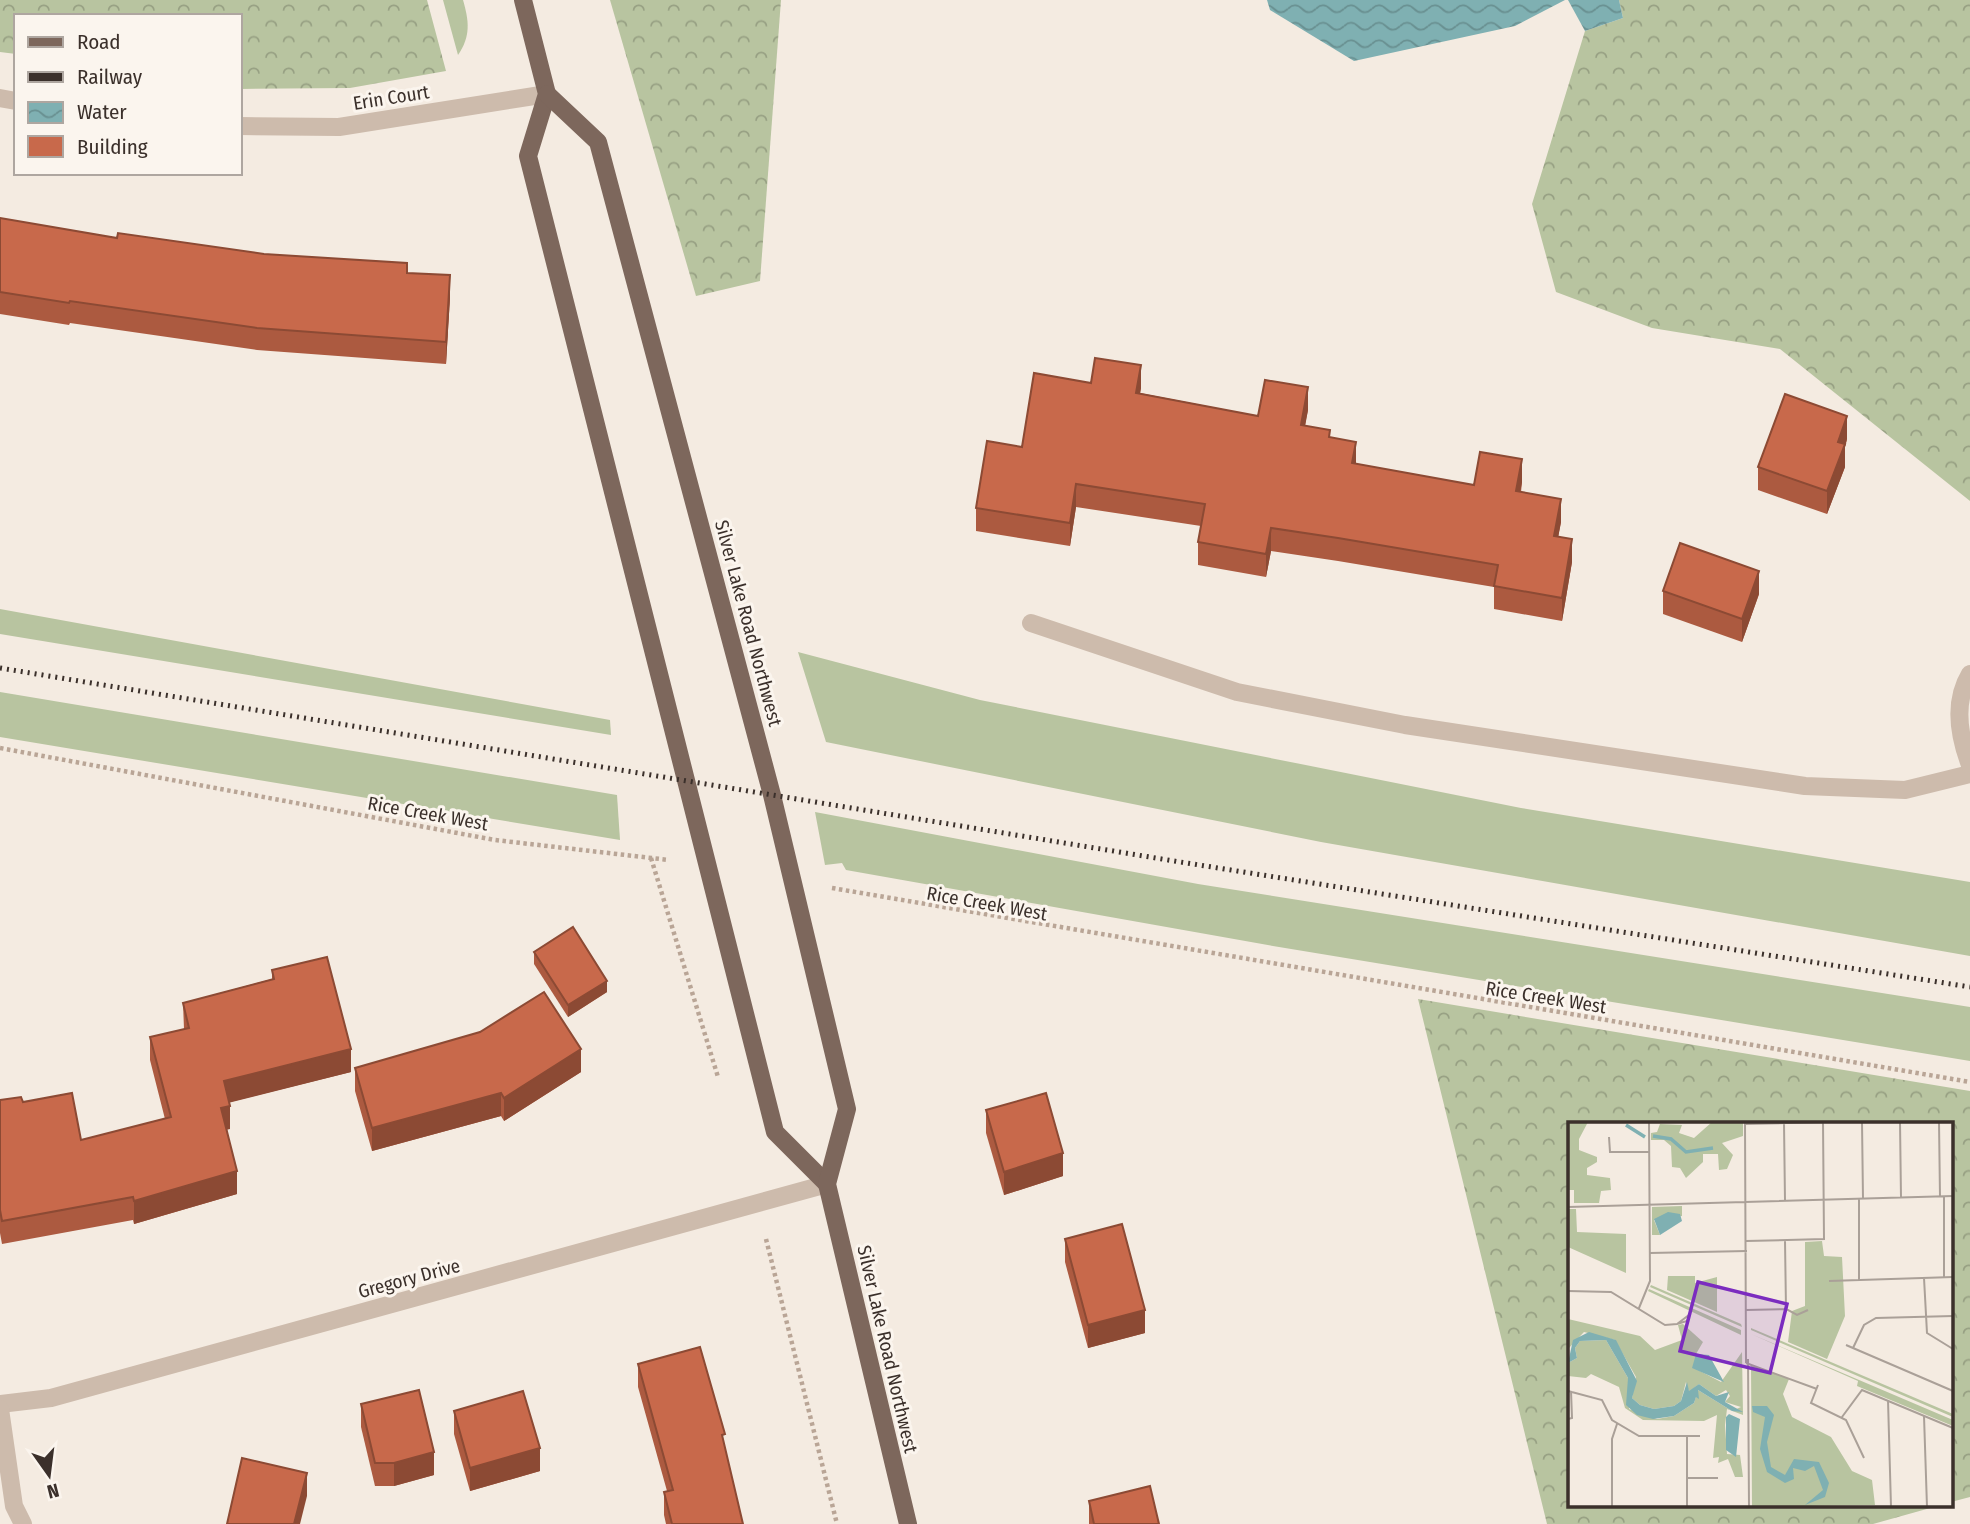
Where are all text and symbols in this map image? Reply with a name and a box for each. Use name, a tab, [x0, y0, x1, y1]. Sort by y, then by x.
legend	[14, 14, 242, 175]
text: Road	[77, 29, 121, 55]
text: Railway	[77, 64, 143, 90]
street label: Erin Court	[351, 80, 432, 115]
text: Water	[77, 99, 127, 125]
text: Building	[77, 134, 148, 160]
street label: Silver Lake Road Northwest	[710, 518, 787, 729]
street label: Rice Creek West	[366, 792, 491, 836]
street label: Rice Creek West	[925, 882, 1050, 926]
street label: Rice Creek West	[1484, 977, 1609, 1019]
inset map	[1568, 1122, 1952, 1506]
street label: Silver Lake Road Northwest	[852, 1243, 923, 1456]
street label: Gregory Drive	[356, 1254, 463, 1303]
north arrow	[14, 1440, 84, 1510]
text: N	[45, 1478, 61, 1504]

